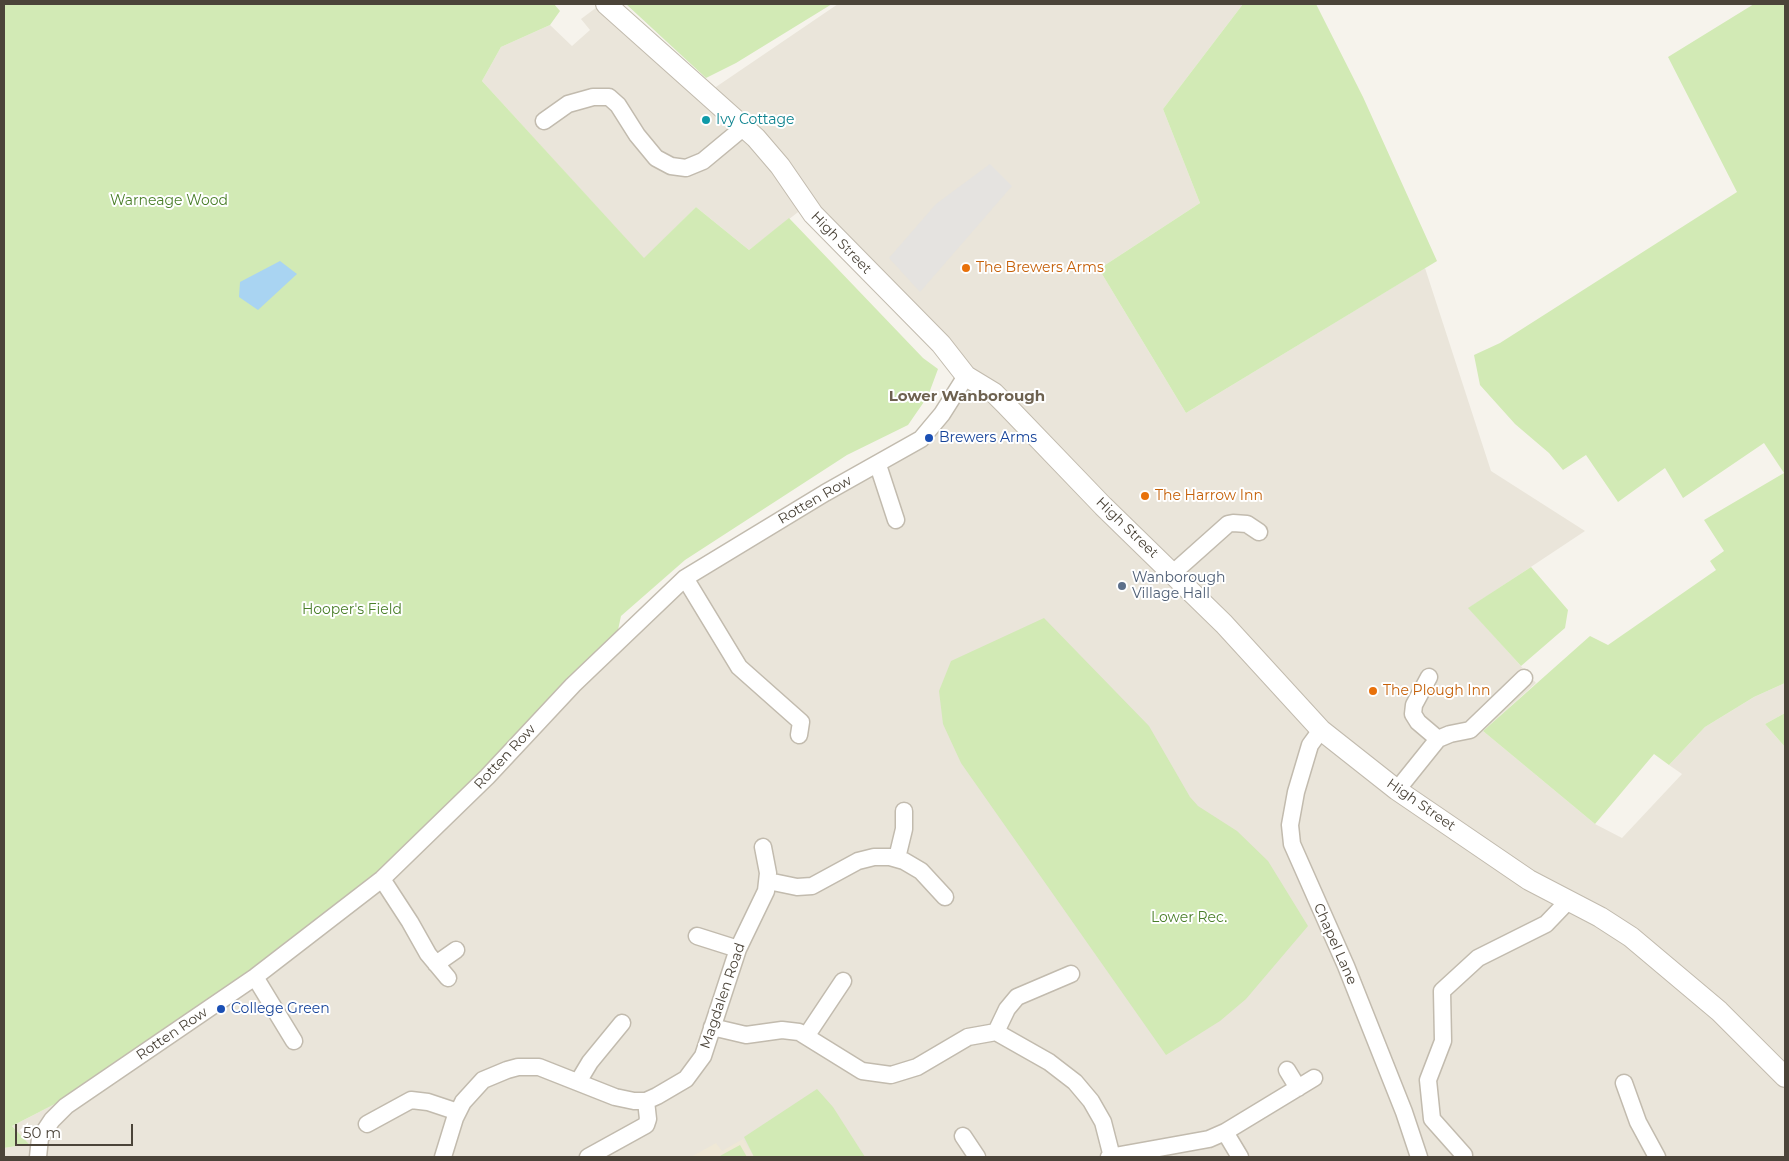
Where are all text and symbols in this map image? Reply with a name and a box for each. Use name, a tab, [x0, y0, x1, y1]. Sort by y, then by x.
place label: Ivy Cottage	[716, 112, 795, 128]
marker: Ivy Cottage	[700, 114, 712, 126]
park label: Warneage Wood	[110, 193, 228, 209]
street label: High Street	[807, 208, 875, 278]
place label: The Brewers Arms	[976, 260, 1104, 276]
marker: The Brewers Arms	[960, 262, 972, 274]
district label: Lower Wanborough	[889, 388, 1045, 406]
place label: Brewers Arms	[939, 430, 1037, 446]
marker: Brewers Arms	[923, 432, 935, 444]
street label: Rotten Row	[775, 472, 855, 528]
place label: The Harrow Inn	[1155, 488, 1263, 504]
marker: The Harrow Inn	[1139, 490, 1151, 502]
street label: High Street	[1092, 494, 1162, 562]
place label: Wanborough Village Hall	[1132, 570, 1225, 602]
marker: Wanborough Village Hall	[1116, 580, 1128, 592]
park label: Hooper's Field	[302, 602, 402, 618]
place label: The Plough Inn	[1383, 683, 1491, 699]
marker: The Plough Inn	[1367, 685, 1379, 697]
street label: Rotten Row	[471, 721, 539, 793]
street label: High Street	[1383, 775, 1459, 835]
street label: Chapel Lane	[1310, 901, 1360, 987]
park label: Lower Rec.	[1151, 910, 1227, 926]
street label: Magdalen Road	[697, 941, 749, 1051]
place label: College Green	[231, 1001, 330, 1017]
marker: College Green	[215, 1003, 227, 1015]
street label: Rotten Row	[133, 1004, 211, 1064]
scale bar	[18, 1114, 135, 1146]
text: 50 m	[23, 1123, 61, 1142]

